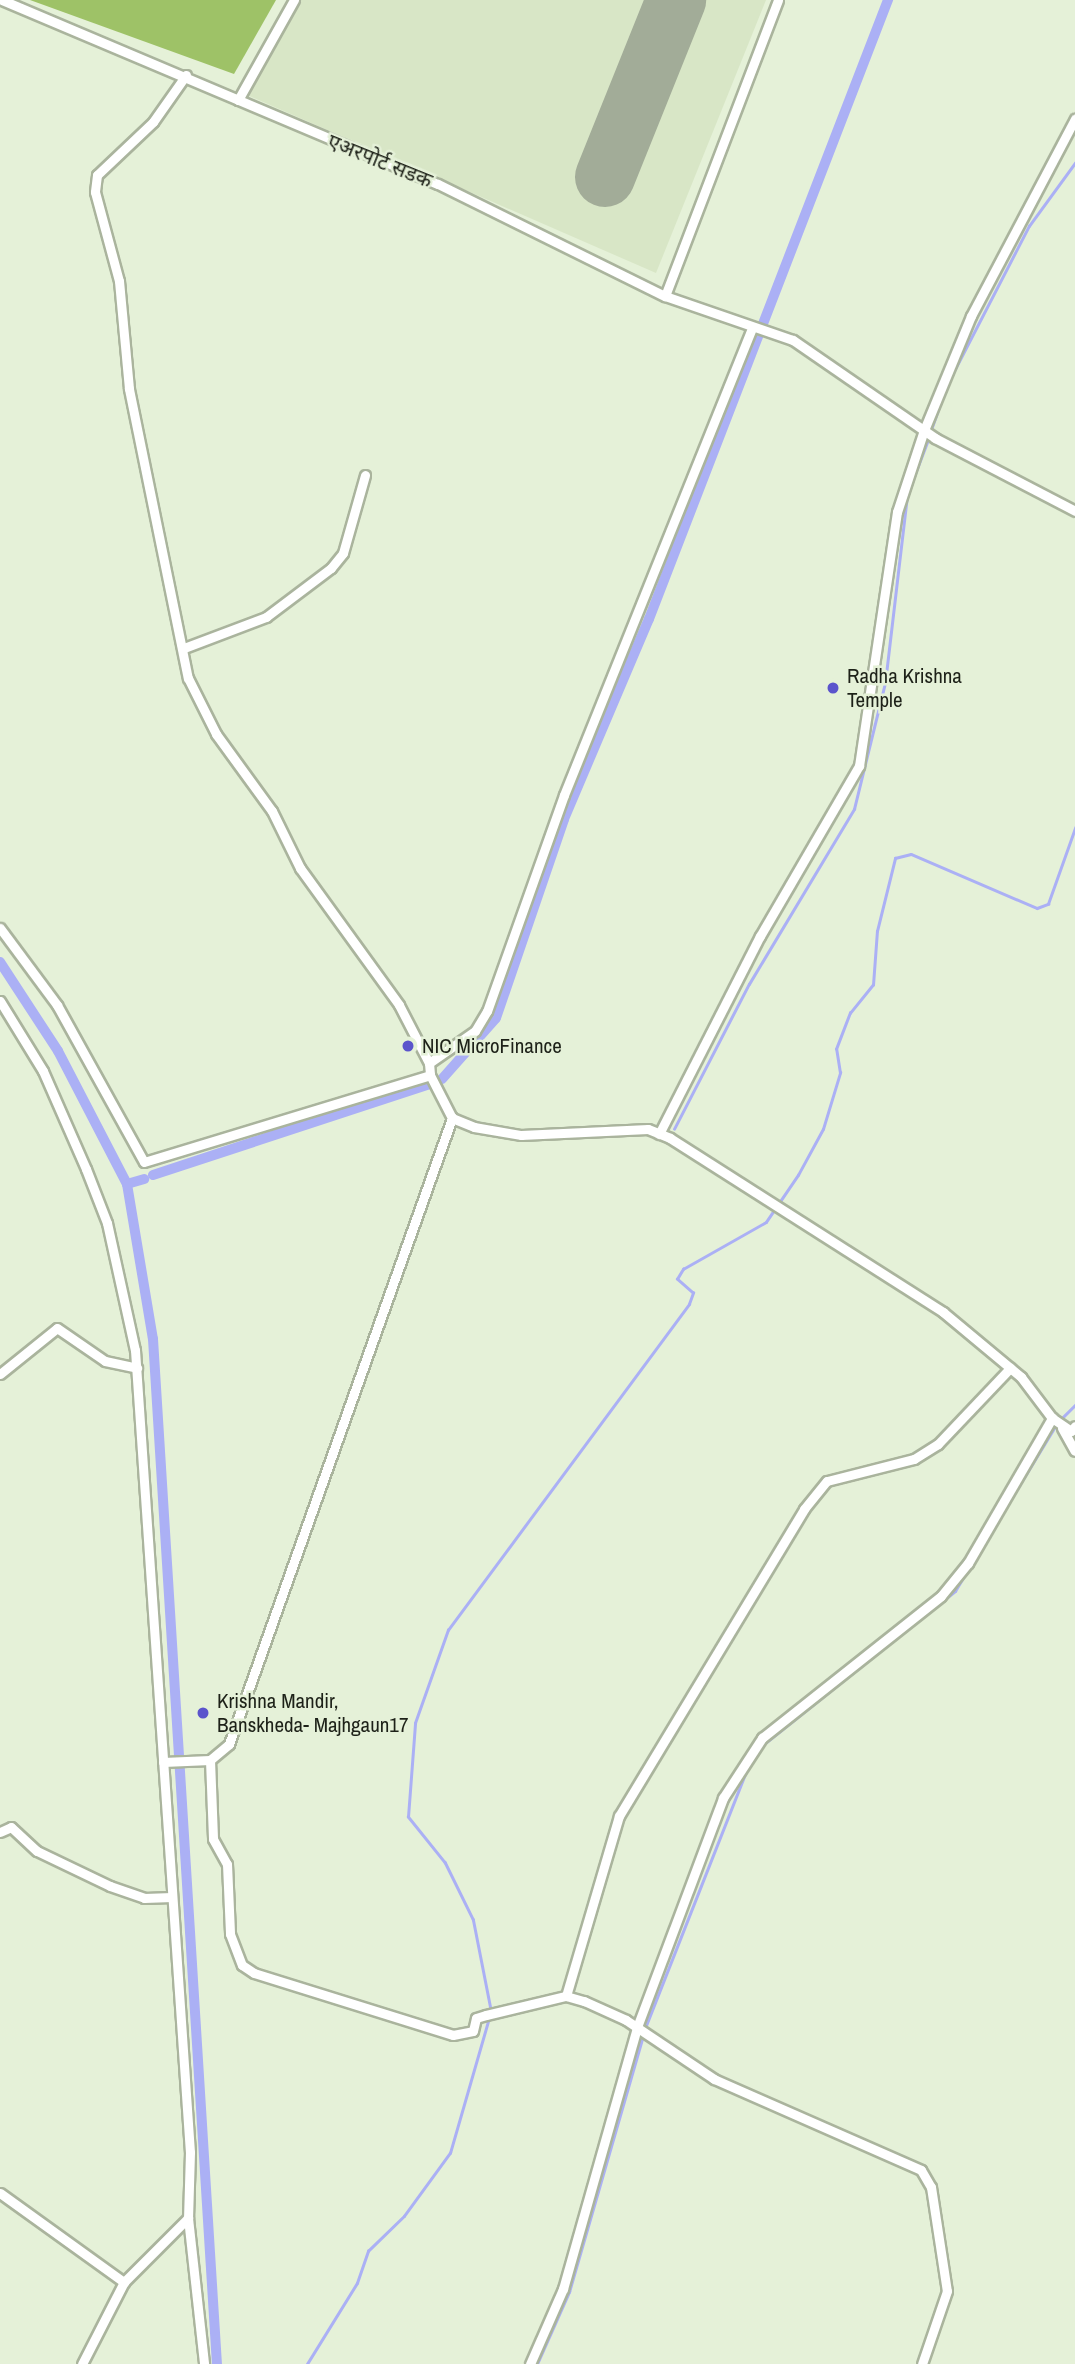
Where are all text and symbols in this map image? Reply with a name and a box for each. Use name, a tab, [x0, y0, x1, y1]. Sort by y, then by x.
street label: एअरपोर्ट सडक	[324, 129, 436, 193]
place label: Radha Krishna Temple	[847, 663, 962, 713]
marker: Radha Krishna Temple	[825, 680, 841, 696]
place label: NIC MicroFinance	[422, 1033, 562, 1059]
marker: NIC MicroFinance	[400, 1038, 416, 1054]
place label: Krishna Mandir, Banskheda- Majhgaun17	[217, 1688, 408, 1738]
marker: Krishna Mandir, Banskheda- Majhgaun17	[195, 1705, 211, 1721]

